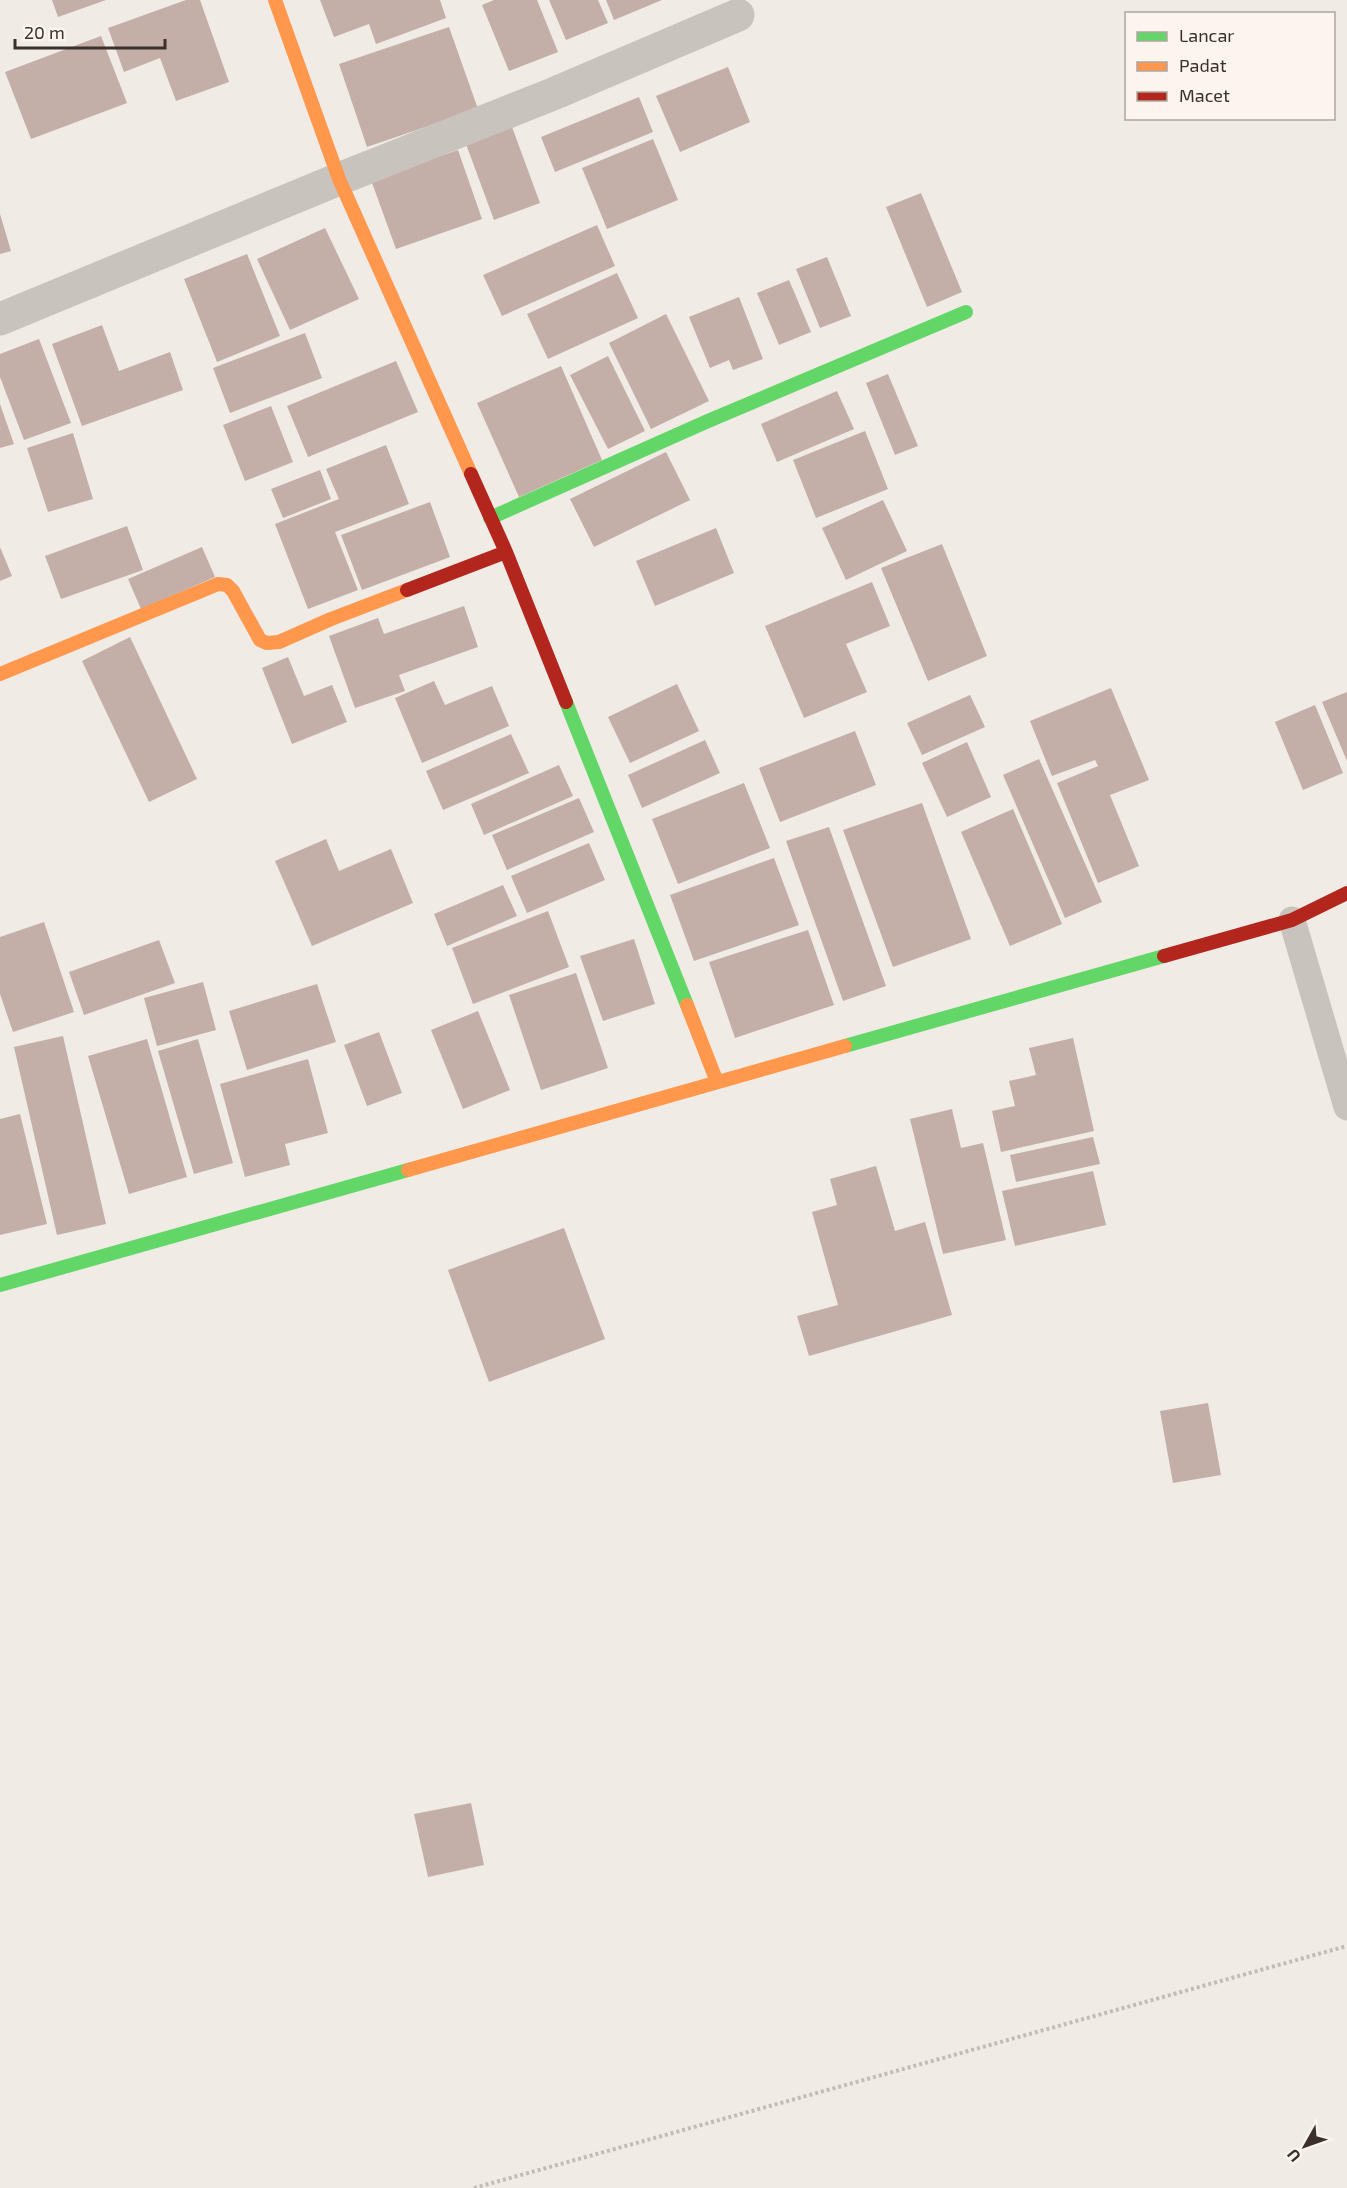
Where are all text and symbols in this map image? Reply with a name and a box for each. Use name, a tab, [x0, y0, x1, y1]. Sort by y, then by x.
scale bar	[15, 12, 165, 50]
legend	[1125, 12, 1335, 120]
text: 20 m	[24, 21, 65, 43]
text: Lancar	[1179, 24, 1235, 46]
text: Padat	[1179, 54, 1227, 76]
text: Macet	[1179, 84, 1230, 106]
north arrow	[1275, 2116, 1335, 2176]
text: U	[1282, 2146, 1304, 2166]

